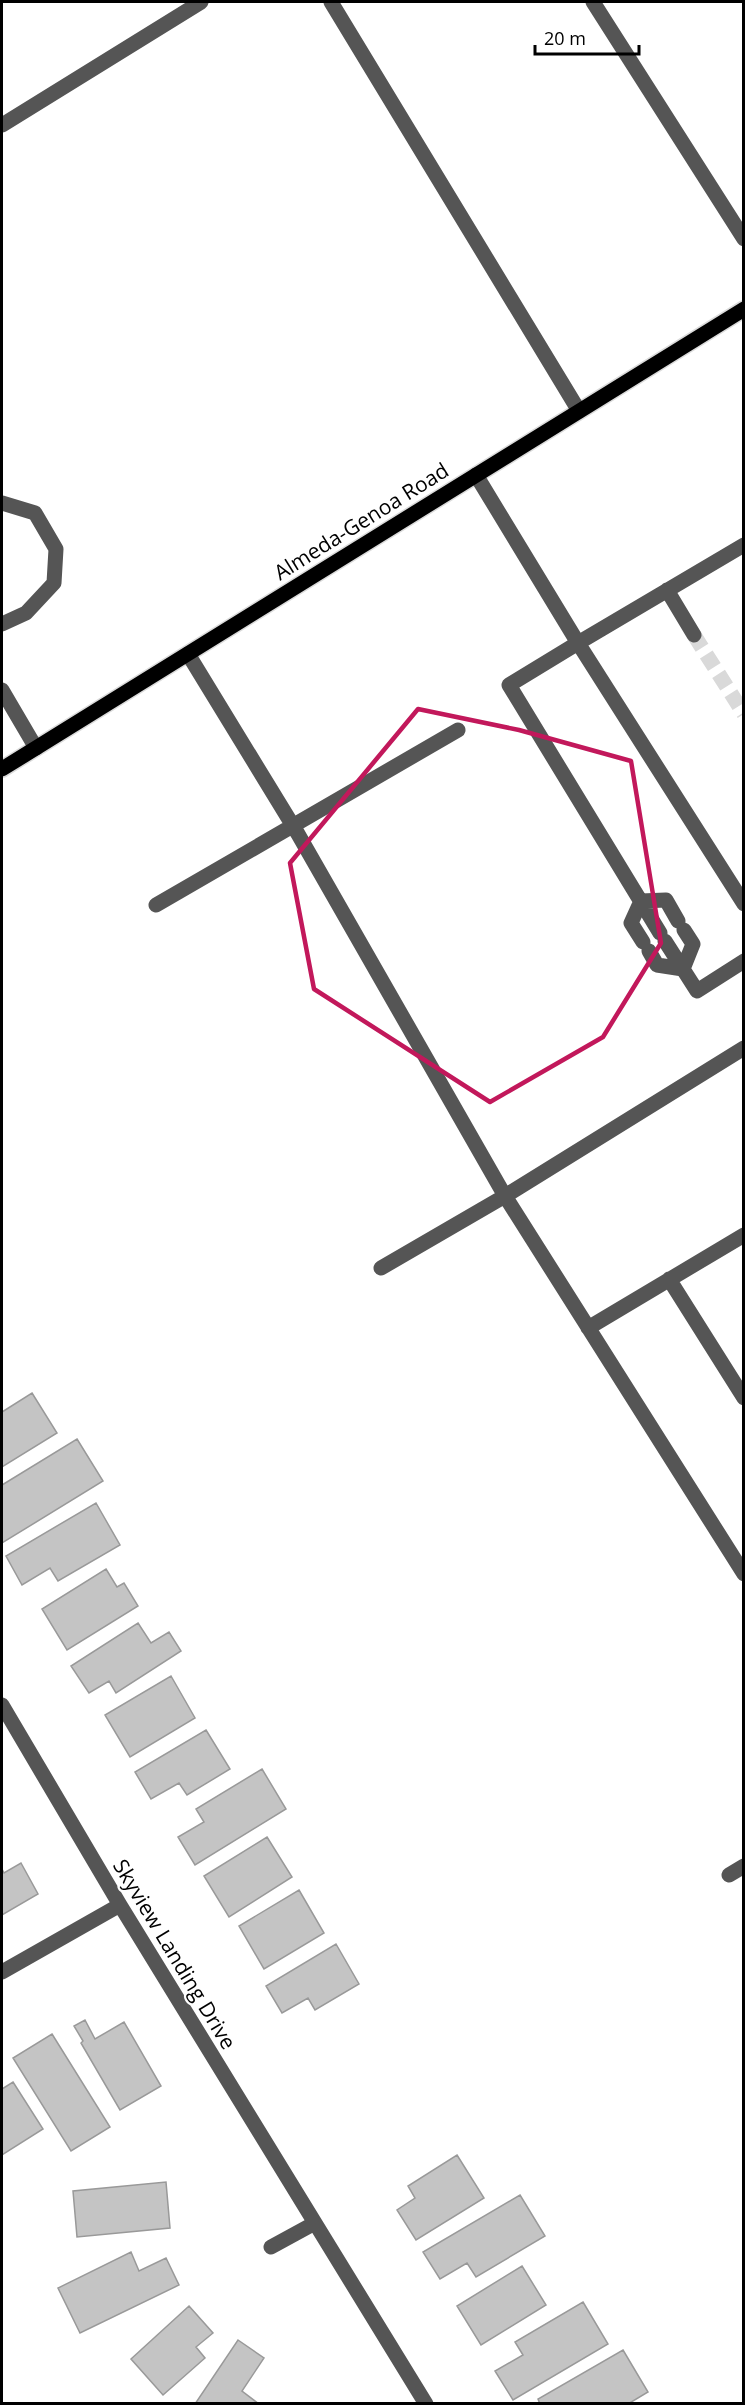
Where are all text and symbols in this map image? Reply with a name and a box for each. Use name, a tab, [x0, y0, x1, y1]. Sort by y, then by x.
scale bar	[535, 18, 638, 56]
text: 20 m	[544, 26, 586, 50]
street label: Almeda-Genoa Road	[268, 456, 454, 586]
street label: Skyview Landing Drive	[107, 1854, 243, 2054]

